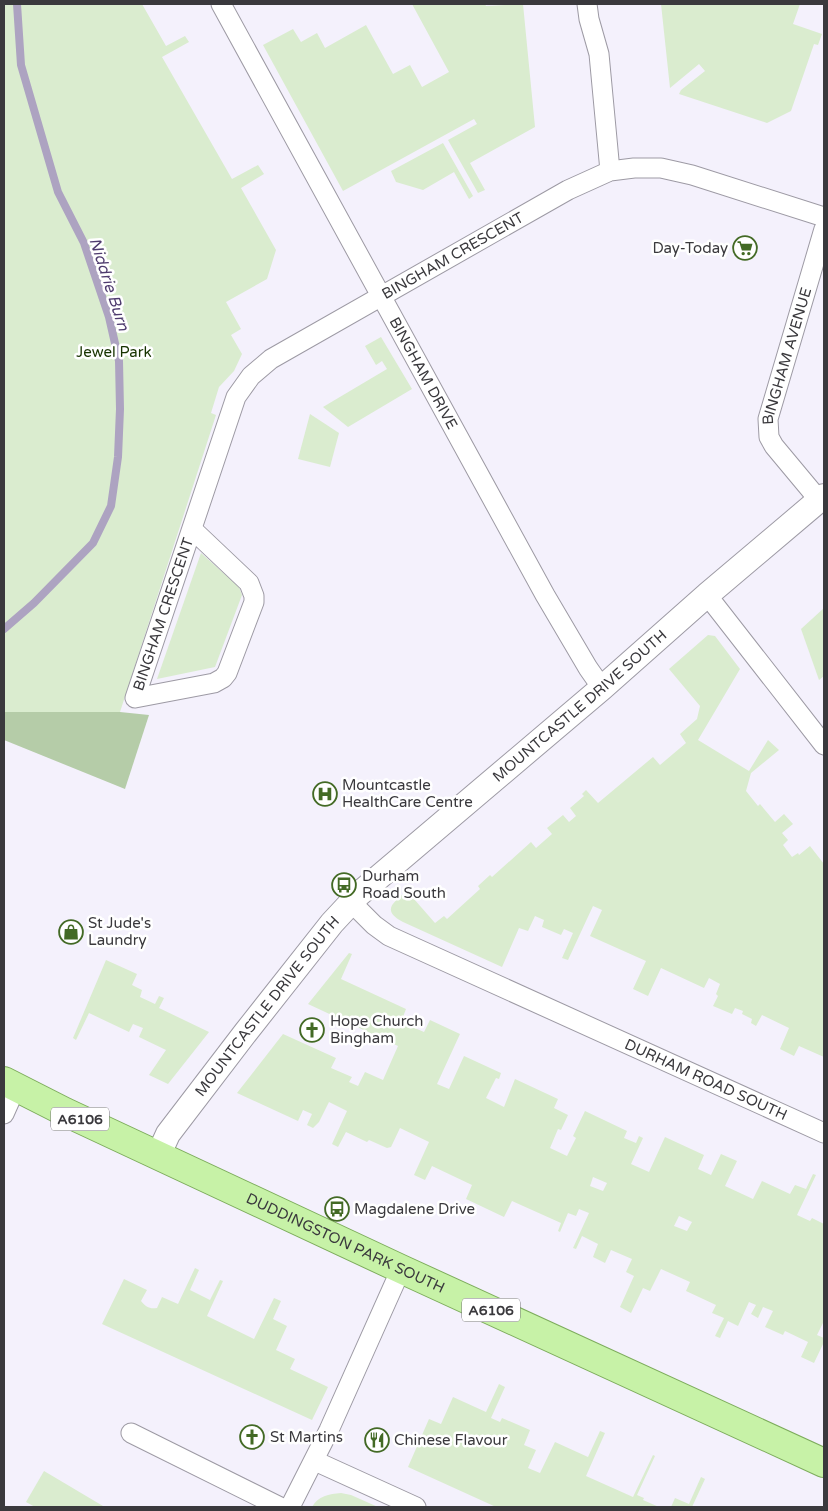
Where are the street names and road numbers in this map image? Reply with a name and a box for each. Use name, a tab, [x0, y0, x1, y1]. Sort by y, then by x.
street label: BINGHAM CRESCENT	[379, 208, 527, 303]
street label: BINGHAM AVENUE	[759, 285, 815, 425]
street label: BINGHAM DRIVE	[385, 314, 461, 432]
street label: BINGHAM CRESCENT	[129, 535, 197, 693]
street label: MOUNTCASTLE DRIVE SOUTH	[489, 626, 670, 786]
street label: MOUNTCASTLE DRIVE SOUTH	[191, 912, 343, 1100]
street label: DURHAM ROAD SOUTH	[622, 1035, 790, 1124]
road number: A6106	[51, 1108, 109, 1130]
street label: DUDDINGSTON PARK SOUTH	[243, 1189, 448, 1297]
road number: A6106	[462, 1298, 520, 1322]

